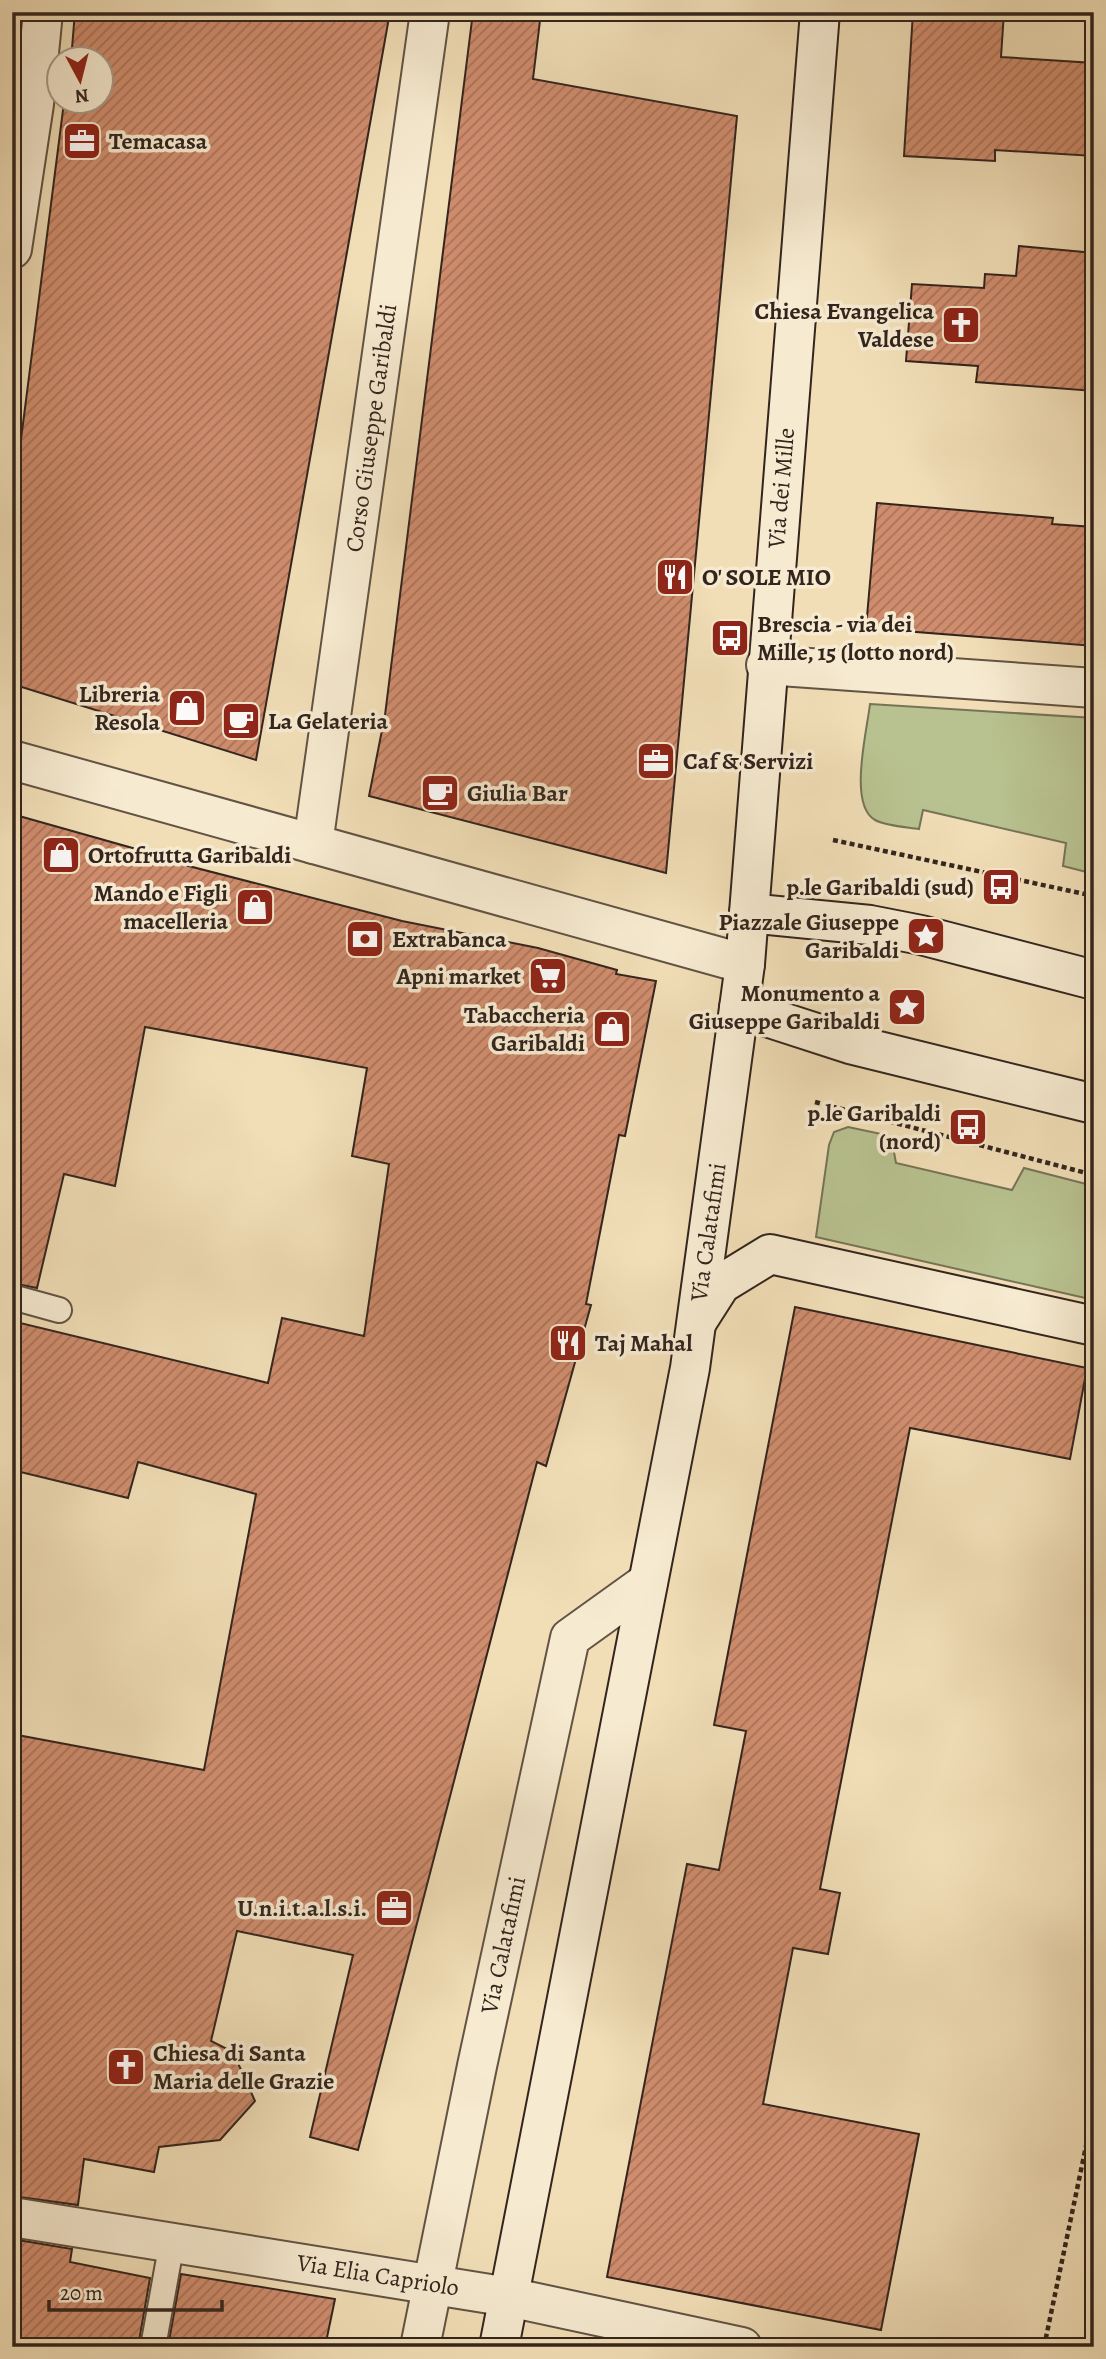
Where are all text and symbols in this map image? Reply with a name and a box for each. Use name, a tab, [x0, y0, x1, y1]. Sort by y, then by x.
north arrow	[46, 46, 116, 116]
text: N	[73, 82, 90, 110]
office icon: Temacasa	[61, 120, 103, 162]
place label: Temacasa	[109, 125, 208, 157]
place label: Chiesa Evangelica Valdese	[755, 295, 934, 355]
street label: Corso Giuseppe Garibaldi	[338, 302, 404, 554]
church icon: Chiesa Evangelica Valdese	[940, 304, 982, 346]
street label: Via dei Mille	[760, 426, 802, 551]
restaurant icon: O' SOLE MIO	[654, 556, 696, 598]
place label: O' SOLE MIO	[702, 561, 831, 593]
place label: Brescia - via dei Mille, 15 (lotto nord)	[757, 608, 954, 668]
bus stop icon: Brescia - via dei Mille, 15 (lotto nord)	[709, 617, 751, 659]
place label: Libreria Resola	[79, 678, 160, 738]
shop icon: Libreria Resola	[166, 687, 208, 729]
cafe icon: La Gelateria	[220, 700, 262, 742]
place label: La Gelateria	[268, 705, 389, 737]
office icon: Caf & Servizi	[635, 740, 677, 782]
place label: Caf & Servizi	[683, 745, 813, 777]
cafe icon: Giulia Bar	[419, 772, 461, 814]
place label: Giulia Bar	[467, 777, 568, 809]
shop icon: Ortofrutta Garibaldi	[40, 834, 82, 876]
place label: Ortofrutta Garibaldi	[88, 839, 291, 871]
bus stop icon: p.le Garibaldi (sud)	[980, 866, 1022, 908]
place label: p.le Garibaldi (sud)	[786, 871, 974, 903]
place label: Mando e Figli macelleria	[93, 877, 228, 937]
shop icon: Mando e Figli macelleria	[234, 886, 276, 928]
place label: Piazzale Giuseppe Garibaldi	[718, 906, 899, 966]
place icon: Piazzale Giuseppe Garibaldi	[905, 915, 947, 957]
bank icon: Extrabanca	[344, 918, 386, 960]
place label: Extrabanca	[392, 923, 507, 955]
supermarket icon: Apni market	[527, 955, 569, 997]
place label: Apni market	[396, 960, 521, 992]
place label: Monumento a Giuseppe Garibaldi	[689, 977, 880, 1037]
place icon: Monumento a Giuseppe Garibaldi	[886, 986, 928, 1028]
place label: Tabaccheria Garibaldi	[464, 999, 585, 1059]
shop icon: Tabaccheria Garibaldi	[591, 1008, 633, 1050]
place label: p.le Garibaldi (nord)	[807, 1097, 941, 1157]
bus stop icon: p.le Garibaldi (nord)	[947, 1106, 989, 1148]
street label: Via Calatafimi	[682, 1161, 734, 1304]
restaurant icon: Taj Mahal	[547, 1322, 589, 1364]
place label: Taj Mahal	[595, 1327, 693, 1359]
street label: Via Calatafimi	[473, 1873, 533, 2018]
office icon: U.n.i.t.a.l.s.i.	[373, 1887, 415, 1929]
place label: U.n.i.t.a.l.s.i.	[237, 1892, 367, 1924]
place label: Chiesa di Santa Maria delle Grazie	[153, 2037, 334, 2097]
church icon: Chiesa di Santa Maria delle Grazie	[105, 2046, 147, 2088]
street label: Via Elia Capriolo	[294, 2246, 461, 2304]
scale bar	[49, 2268, 222, 2312]
text: 20 m	[60, 2279, 103, 2307]

